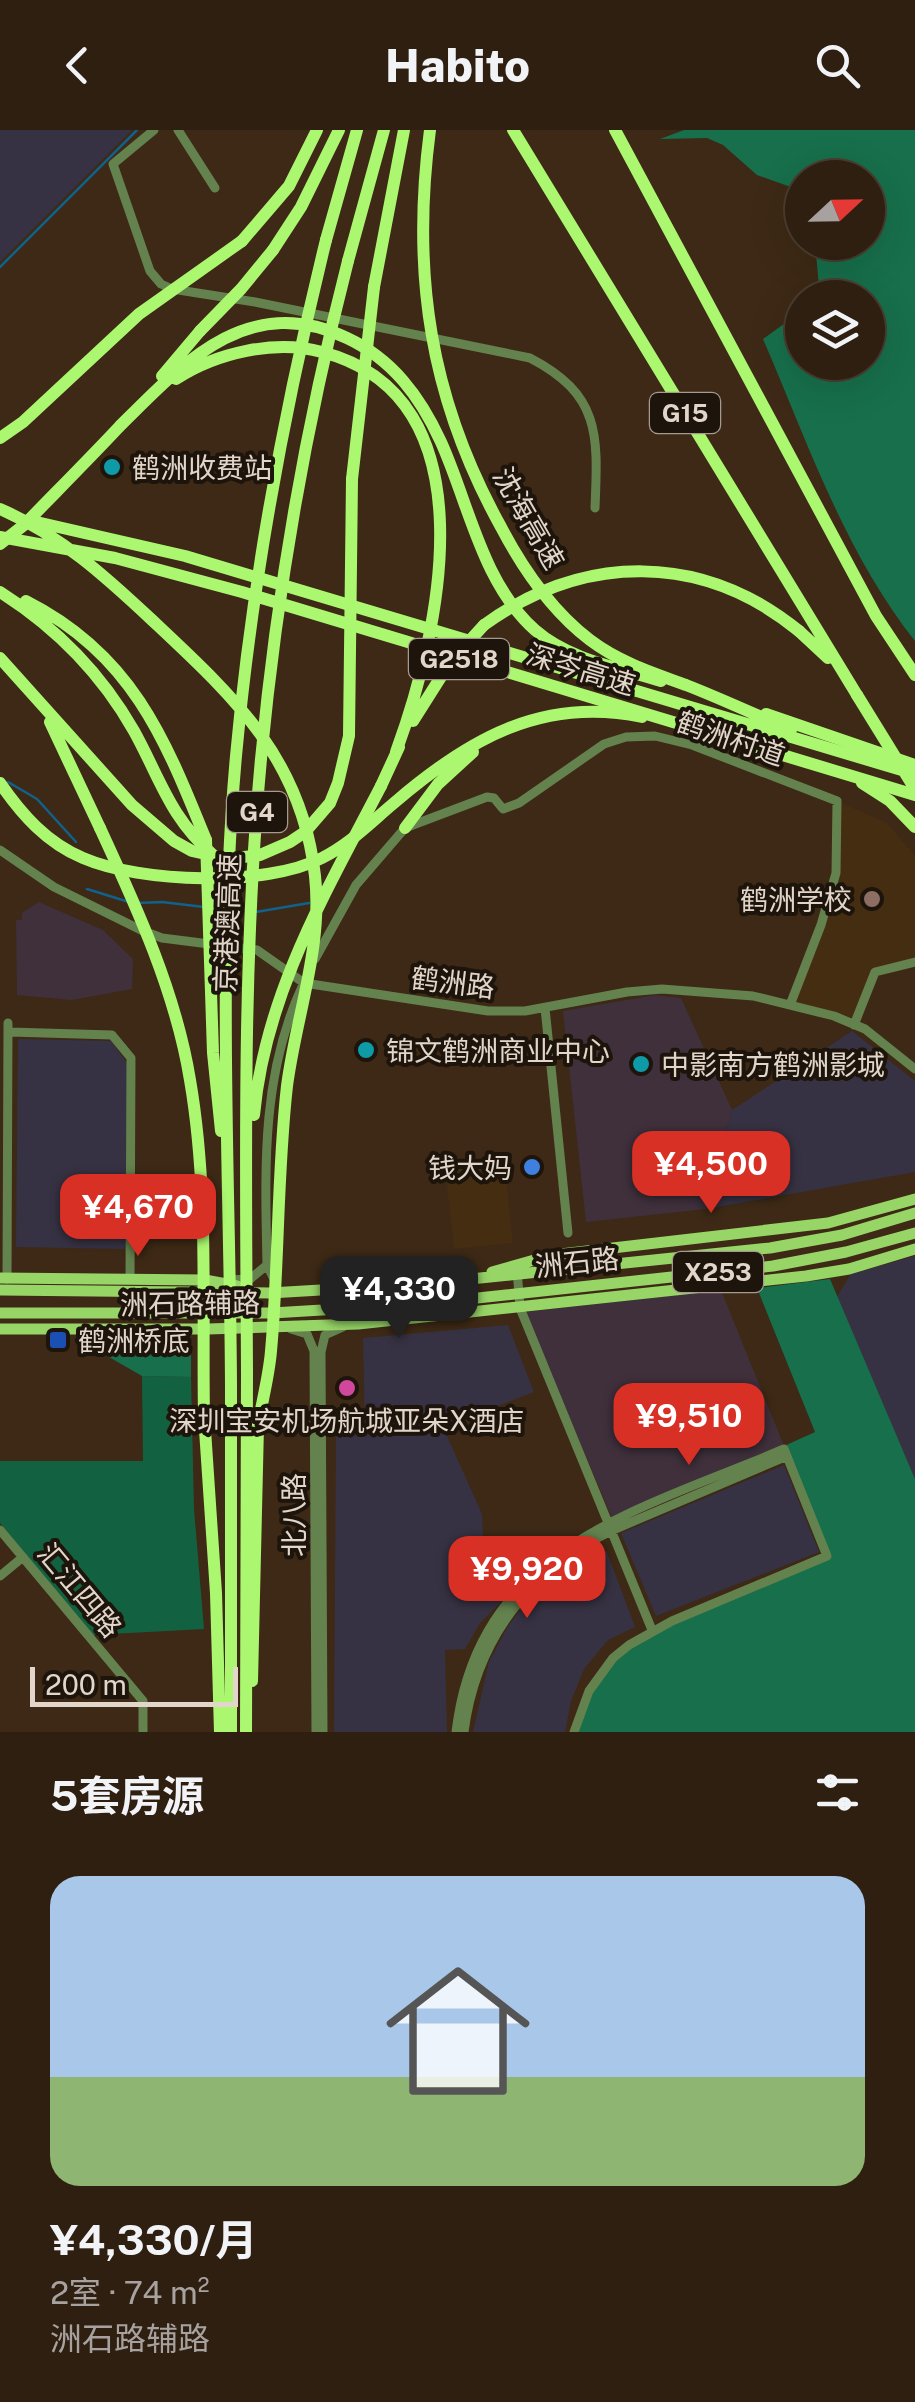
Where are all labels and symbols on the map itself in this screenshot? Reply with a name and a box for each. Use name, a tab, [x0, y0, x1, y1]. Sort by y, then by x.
north arrow	[785, 160, 885, 260]
road number: G15	[650, 393, 720, 433]
place label: 鹤洲收费站	[132, 451, 272, 484]
marker: 鹤洲收费站	[101, 456, 123, 478]
street label: 沈海高速	[487, 461, 571, 575]
street label: 深岑高速	[523, 637, 639, 701]
road number: G2518	[409, 639, 509, 679]
street label: 鹤洲村道	[673, 704, 789, 772]
road number: G4	[227, 792, 287, 832]
street label: 京港澳高速	[208, 852, 246, 994]
place label: 鹤洲学校	[740, 883, 852, 916]
marker: 鹤洲学校	[861, 888, 883, 910]
street label: 鹤洲路	[409, 961, 497, 1003]
place label: 锦文鹤洲商业中心	[386, 1034, 610, 1067]
marker: 锦文鹤洲商业中心	[355, 1039, 377, 1061]
place label: 中影南方鹤洲影城	[661, 1048, 885, 1081]
marker: 中影南方鹤洲影城	[630, 1053, 652, 1075]
pin: ¥4,500	[630, 1131, 792, 1216]
place label: 钱大妈	[428, 1151, 512, 1184]
marker: 钱大妈	[521, 1156, 543, 1178]
pin: ¥4,670	[57, 1174, 219, 1259]
street label: 洲石路	[533, 1241, 621, 1283]
road number: X253	[673, 1252, 763, 1292]
pin: ¥4,330	[318, 1256, 480, 1341]
street label: 洲石路辅路	[120, 1285, 260, 1321]
place label: 鹤洲桥底	[78, 1324, 190, 1357]
marker: 鹤洲桥底	[47, 1329, 69, 1351]
marker: 深圳宝安机场航城亚朵X酒店	[336, 1377, 358, 1399]
pin: ¥9,510	[608, 1383, 770, 1468]
place label: 深圳宝安机场航城亚朵X酒店	[169, 1404, 525, 1437]
street label: 北八路	[277, 1473, 310, 1557]
street label: 汇江四路	[31, 1536, 129, 1644]
pin: ¥9,920	[446, 1536, 608, 1621]
scale bar	[30, 1662, 238, 1706]

